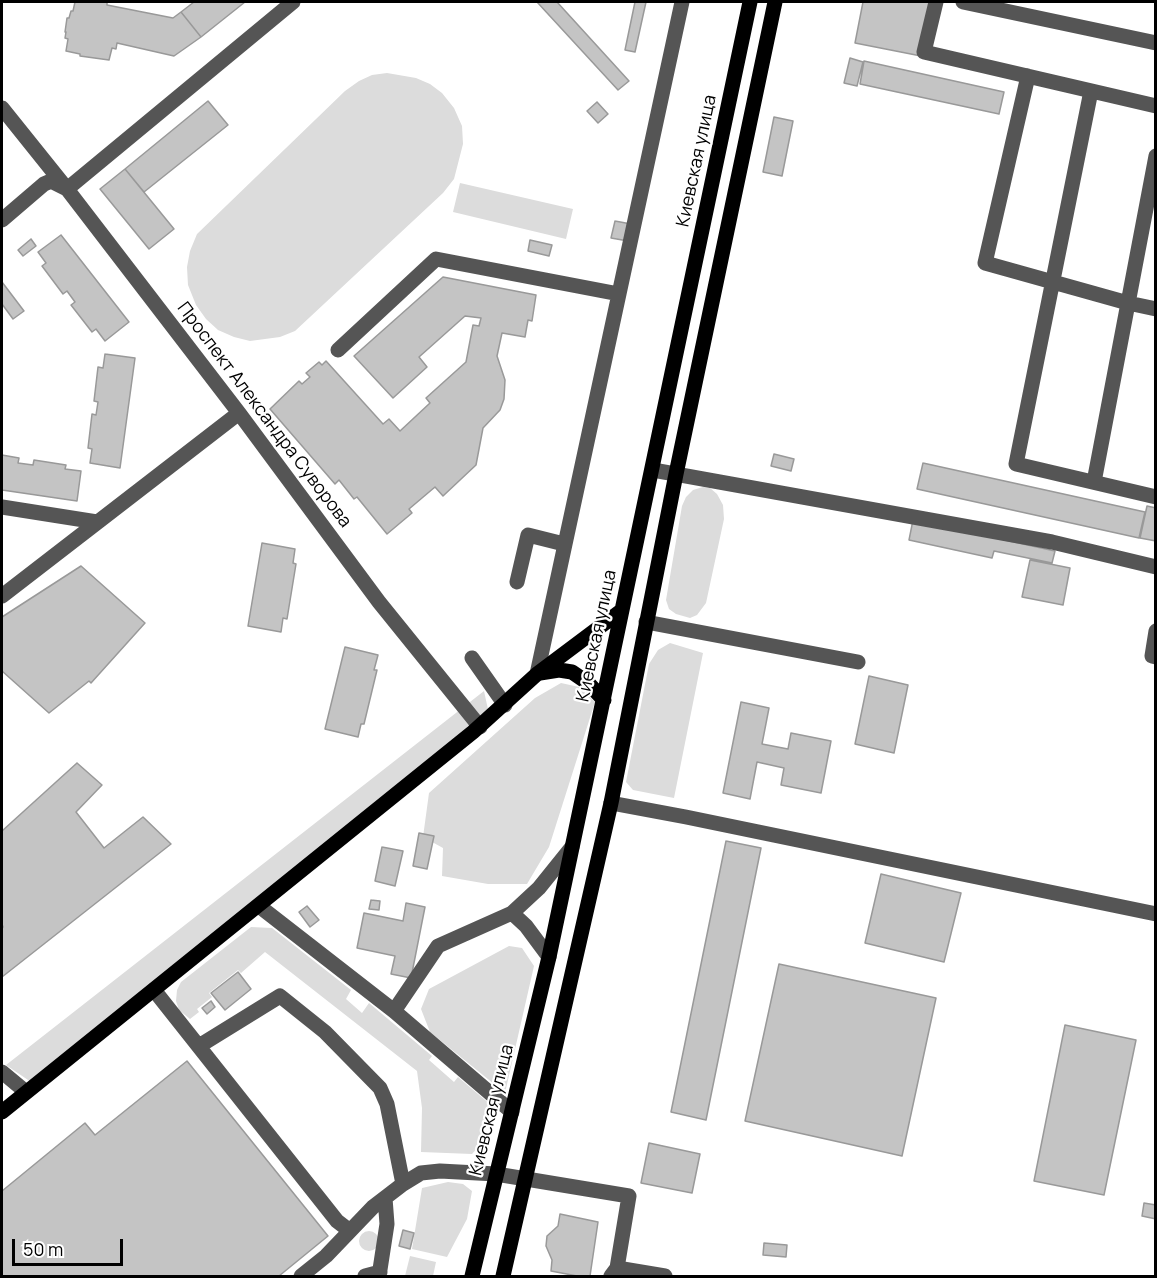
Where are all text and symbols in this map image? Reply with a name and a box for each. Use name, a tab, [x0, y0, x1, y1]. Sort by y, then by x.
street label: Киевская улица	[672, 93, 722, 229]
street label: Проспект Александра Суворова	[172, 298, 356, 532]
street label: Киевская улица	[572, 568, 622, 704]
street label: Киевская улица	[465, 1042, 519, 1178]
scale bar	[15, 1227, 126, 1265]
text: 50 m	[23, 1237, 63, 1261]

